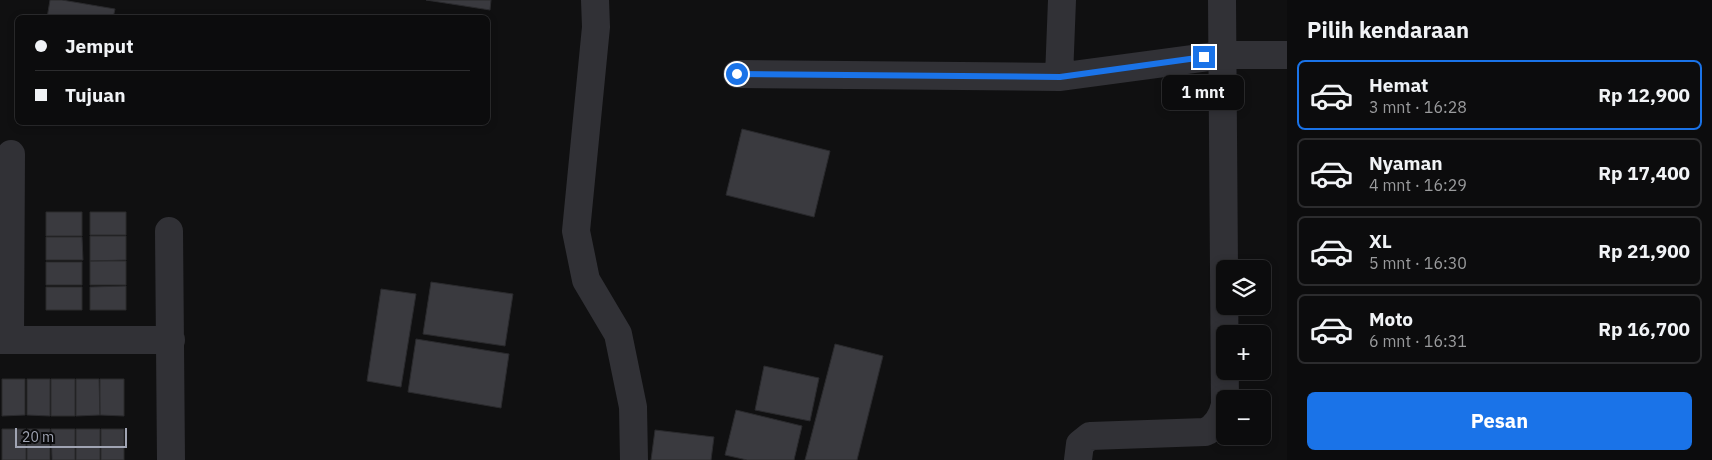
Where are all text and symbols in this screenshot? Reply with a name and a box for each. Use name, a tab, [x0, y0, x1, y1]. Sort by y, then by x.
text: Pilih kendaraan	[1307, 15, 1469, 44]
text: Jemput	[65, 34, 133, 58]
route end	[1193, 46, 1215, 68]
route start	[726, 63, 748, 85]
icon: car	[1309, 73, 1354, 118]
text: Hemat	[1369, 73, 1428, 97]
callout: 1 mnt	[1163, 74, 1245, 110]
text: 1 mnt	[1181, 82, 1225, 102]
text: Tujuan	[65, 83, 125, 107]
text: Rp 12,900	[1598, 83, 1690, 107]
text: 3 mnt · 16:28	[1369, 97, 1467, 117]
icon: car	[1309, 151, 1354, 196]
text: Nyaman	[1369, 151, 1443, 175]
text: Rp 17,400	[1598, 161, 1690, 185]
text: 4 mnt · 16:29	[1369, 175, 1467, 195]
icon: car	[1309, 229, 1354, 274]
text: XL	[1369, 229, 1392, 253]
text: Rp 21,900	[1598, 239, 1690, 263]
text: 5 mnt · 16:30	[1369, 253, 1467, 273]
map controls	[1216, 260, 1271, 445]
button: layers	[1216, 260, 1271, 315]
icon: car	[1309, 307, 1354, 352]
text: Moto	[1369, 307, 1413, 331]
text: Rp 16,700	[1598, 317, 1690, 341]
button: +	[1216, 325, 1271, 380]
text: 6 mnt · 16:31	[1369, 331, 1467, 351]
button: −	[1216, 390, 1271, 445]
button: Pesan	[1307, 392, 1692, 450]
scale bar	[15, 425, 128, 448]
text: 20 m	[22, 428, 54, 446]

